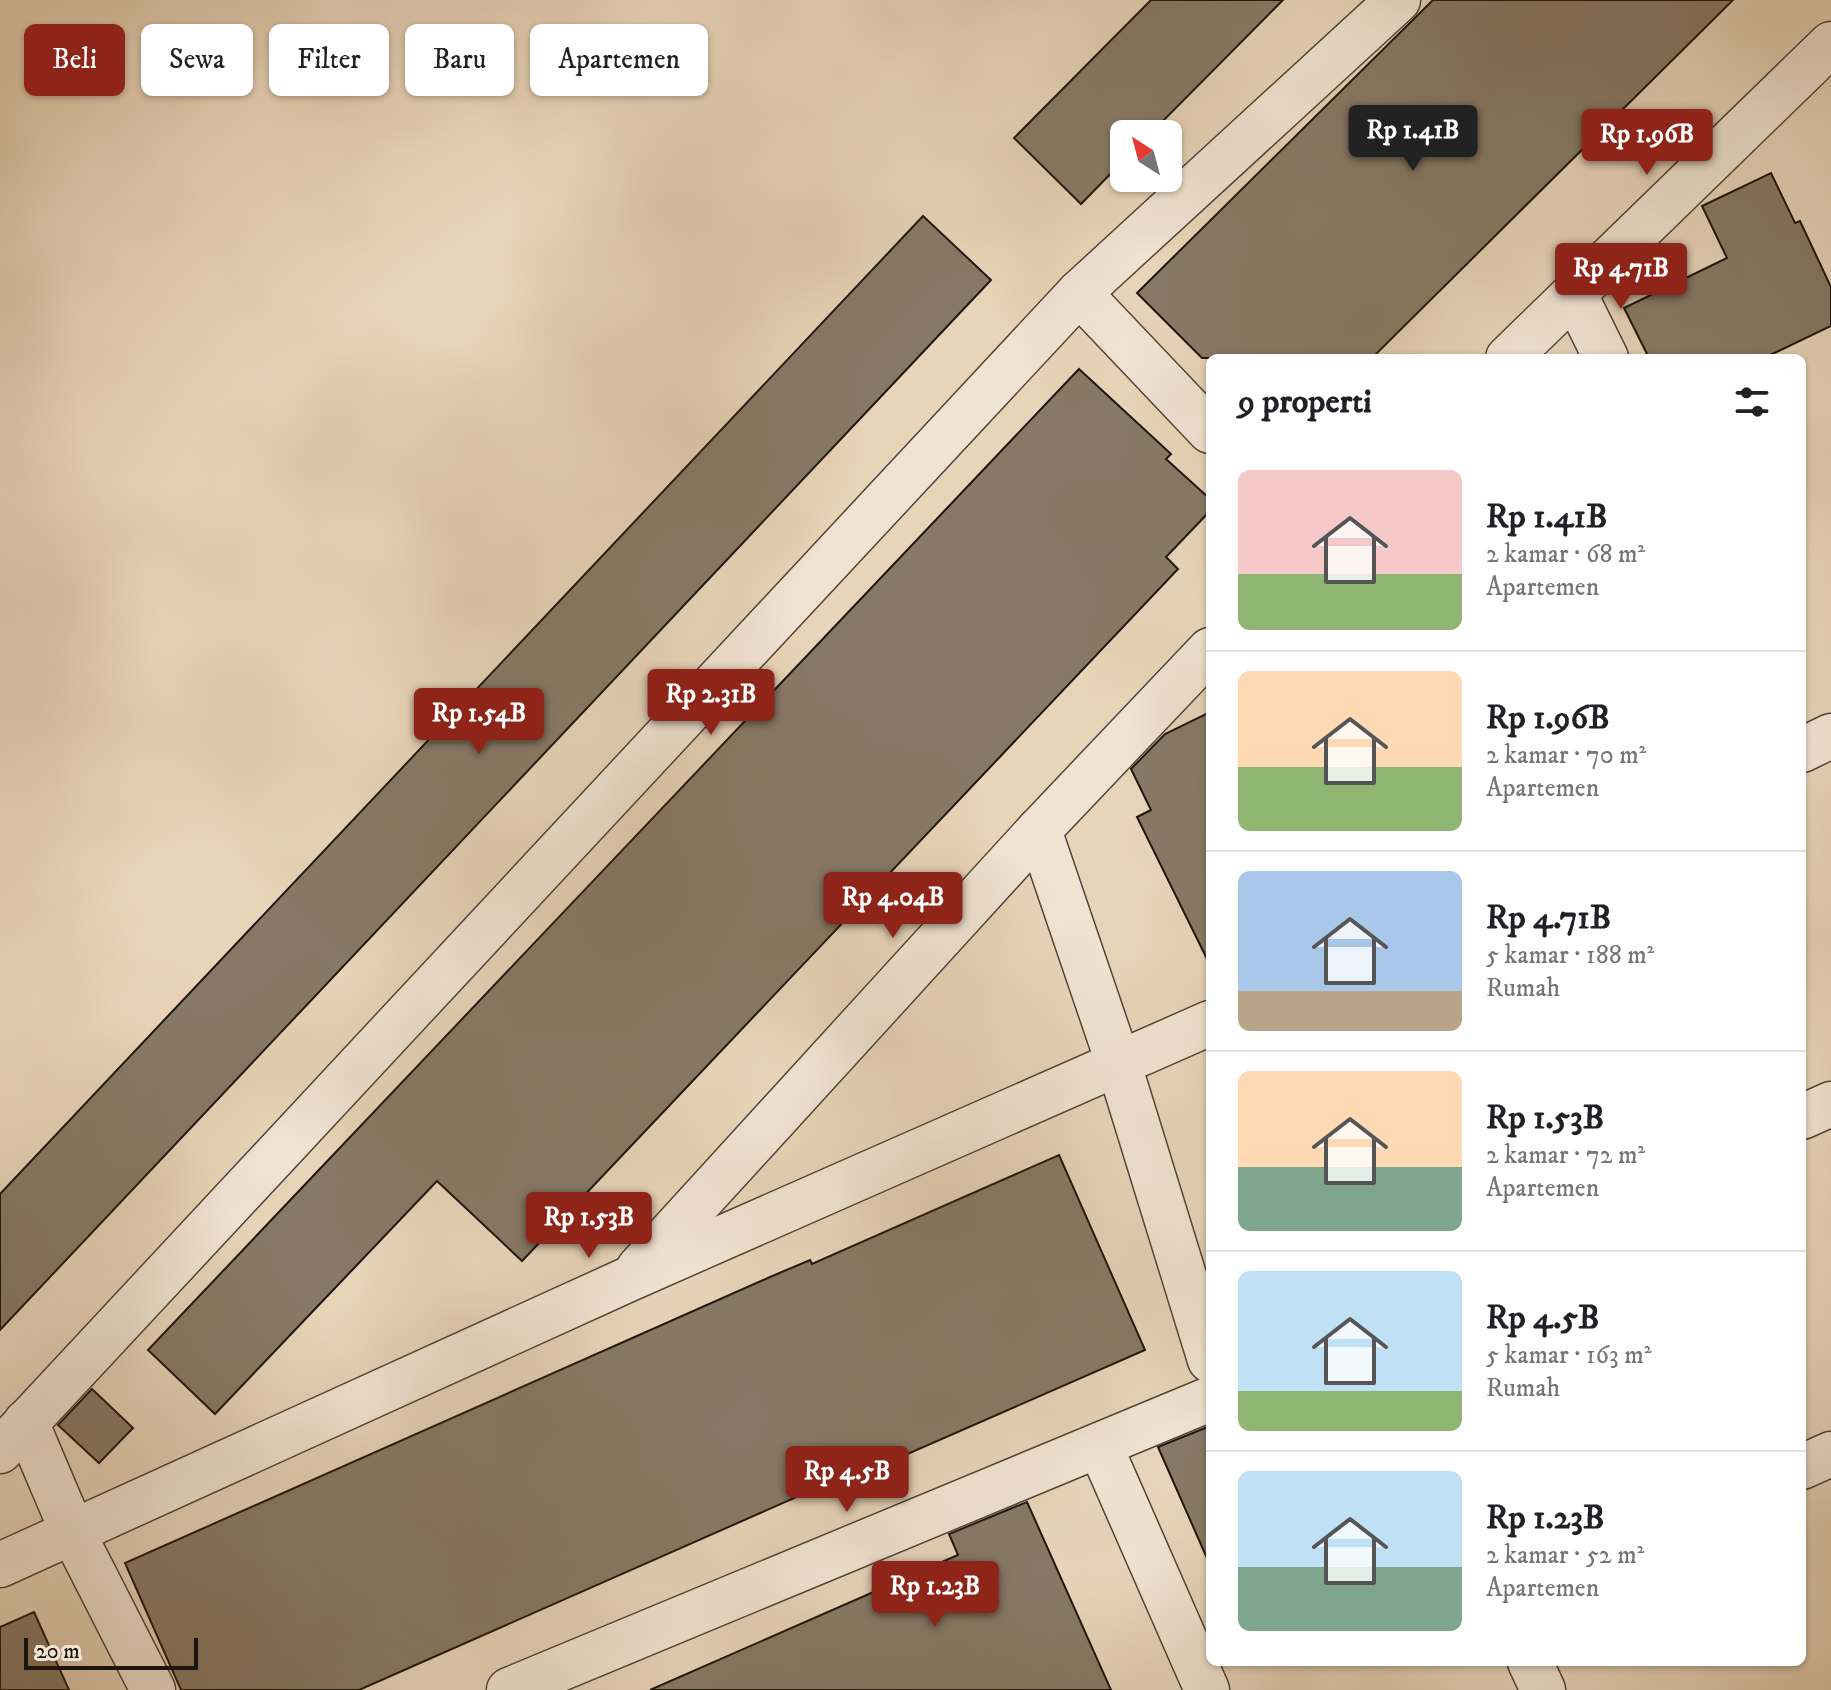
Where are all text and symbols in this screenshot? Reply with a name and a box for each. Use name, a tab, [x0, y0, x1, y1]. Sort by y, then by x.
chip: Beli	[24, 24, 125, 96]
chip: Sewa	[141, 24, 253, 96]
chip: Filter	[269, 24, 389, 96]
chip: Baru	[405, 24, 514, 96]
chip: Apartemen	[530, 24, 708, 96]
pin: Rp 1.41B	[1330, 105, 1496, 173]
pin: Rp 1.96B	[1564, 109, 1730, 177]
text: Rp 1.41B	[1367, 114, 1459, 147]
text: Rp 1.96B	[1600, 118, 1694, 151]
north arrow	[1110, 120, 1182, 192]
map controls	[1110, 120, 1182, 192]
pin: Rp 4.71B	[1538, 243, 1704, 311]
text: Rp 4.71B	[1573, 252, 1669, 285]
icon: filters	[1730, 380, 1774, 424]
text: 9 properti	[1238, 381, 1372, 423]
text: Rp 1.41B	[1486, 496, 1607, 538]
icon: home	[1302, 502, 1398, 598]
text: 2 kamar · 68 m²	[1486, 538, 1645, 571]
text: Apartemen	[1486, 571, 1599, 604]
pin: Rp 2.31B	[628, 669, 794, 737]
text: Rp 2.31B	[666, 678, 756, 711]
pin: Rp 1.54B	[396, 688, 562, 756]
text: Rp 1.54B	[432, 697, 526, 730]
text: Rp 1.96B	[1486, 697, 1610, 739]
icon: home	[1302, 703, 1398, 799]
text: 2 kamar · 70 m²	[1486, 739, 1646, 772]
text: Apartemen	[1486, 772, 1599, 805]
pin: Rp 4.04B	[810, 872, 976, 940]
text: Rp 4.04B	[842, 881, 945, 914]
text: Rp 4.71B	[1486, 897, 1611, 939]
icon: home	[1302, 903, 1398, 999]
text: 5 kamar · 188 m²	[1486, 939, 1654, 972]
text: Rumah	[1486, 972, 1560, 1005]
text: Rp 1.53B	[1486, 1097, 1604, 1139]
icon: home	[1302, 1103, 1398, 1199]
text: 2 kamar · 72 m²	[1486, 1139, 1645, 1172]
text: Apartemen	[1486, 1172, 1599, 1205]
pin: Rp 1.53B	[506, 1192, 672, 1260]
text: Rp 1.53B	[544, 1201, 634, 1234]
text: Rp 4.5B	[1486, 1297, 1599, 1339]
icon: home	[1302, 1303, 1398, 1399]
text: 5 kamar · 163 m²	[1486, 1339, 1652, 1372]
text: Rumah	[1486, 1372, 1560, 1405]
pin: Rp 4.5B	[773, 1446, 921, 1514]
text: Rp 4.5B	[804, 1455, 890, 1488]
text: Rp 1.23B	[1486, 1497, 1604, 1539]
icon: home	[1302, 1503, 1398, 1599]
text: 2 kamar · 52 m²	[1486, 1539, 1644, 1572]
pin: Rp 1.23B	[852, 1561, 1018, 1629]
text: Rp 1.23B	[890, 1570, 980, 1603]
text: Apartemen	[1486, 1572, 1599, 1605]
scale bar	[24, 1634, 198, 1670]
text: 20 m	[36, 1638, 80, 1665]

